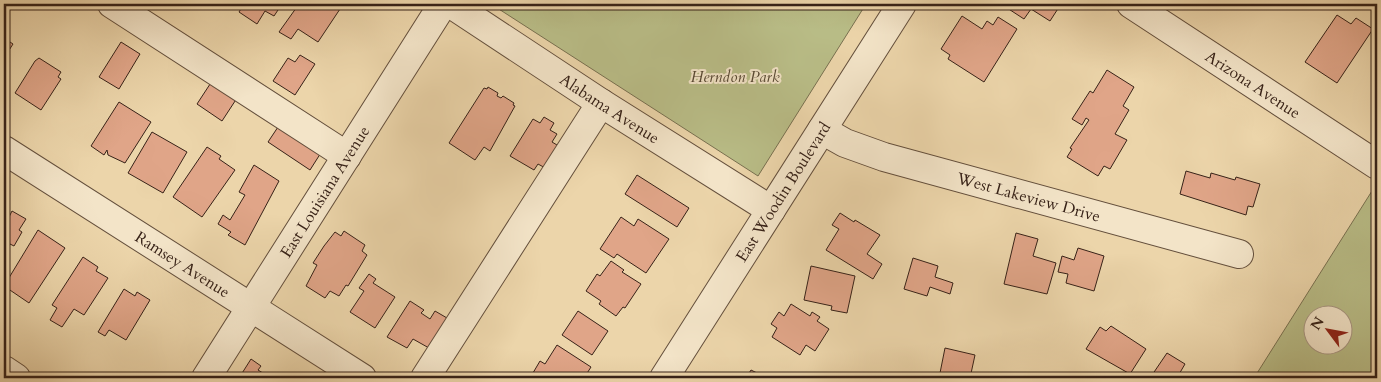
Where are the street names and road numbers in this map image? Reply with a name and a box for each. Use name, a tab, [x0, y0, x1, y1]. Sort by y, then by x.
street label: Arizona Avenue	[1201, 46, 1305, 124]
street label: Alabama Avenue	[555, 69, 663, 149]
street label: East Woodin Boulevard	[731, 117, 837, 266]
street label: East Louisiana Avenue	[275, 122, 375, 262]
street label: West Lakeview Drive	[953, 167, 1103, 228]
street label: Ramsey Avenue	[130, 226, 234, 303]

